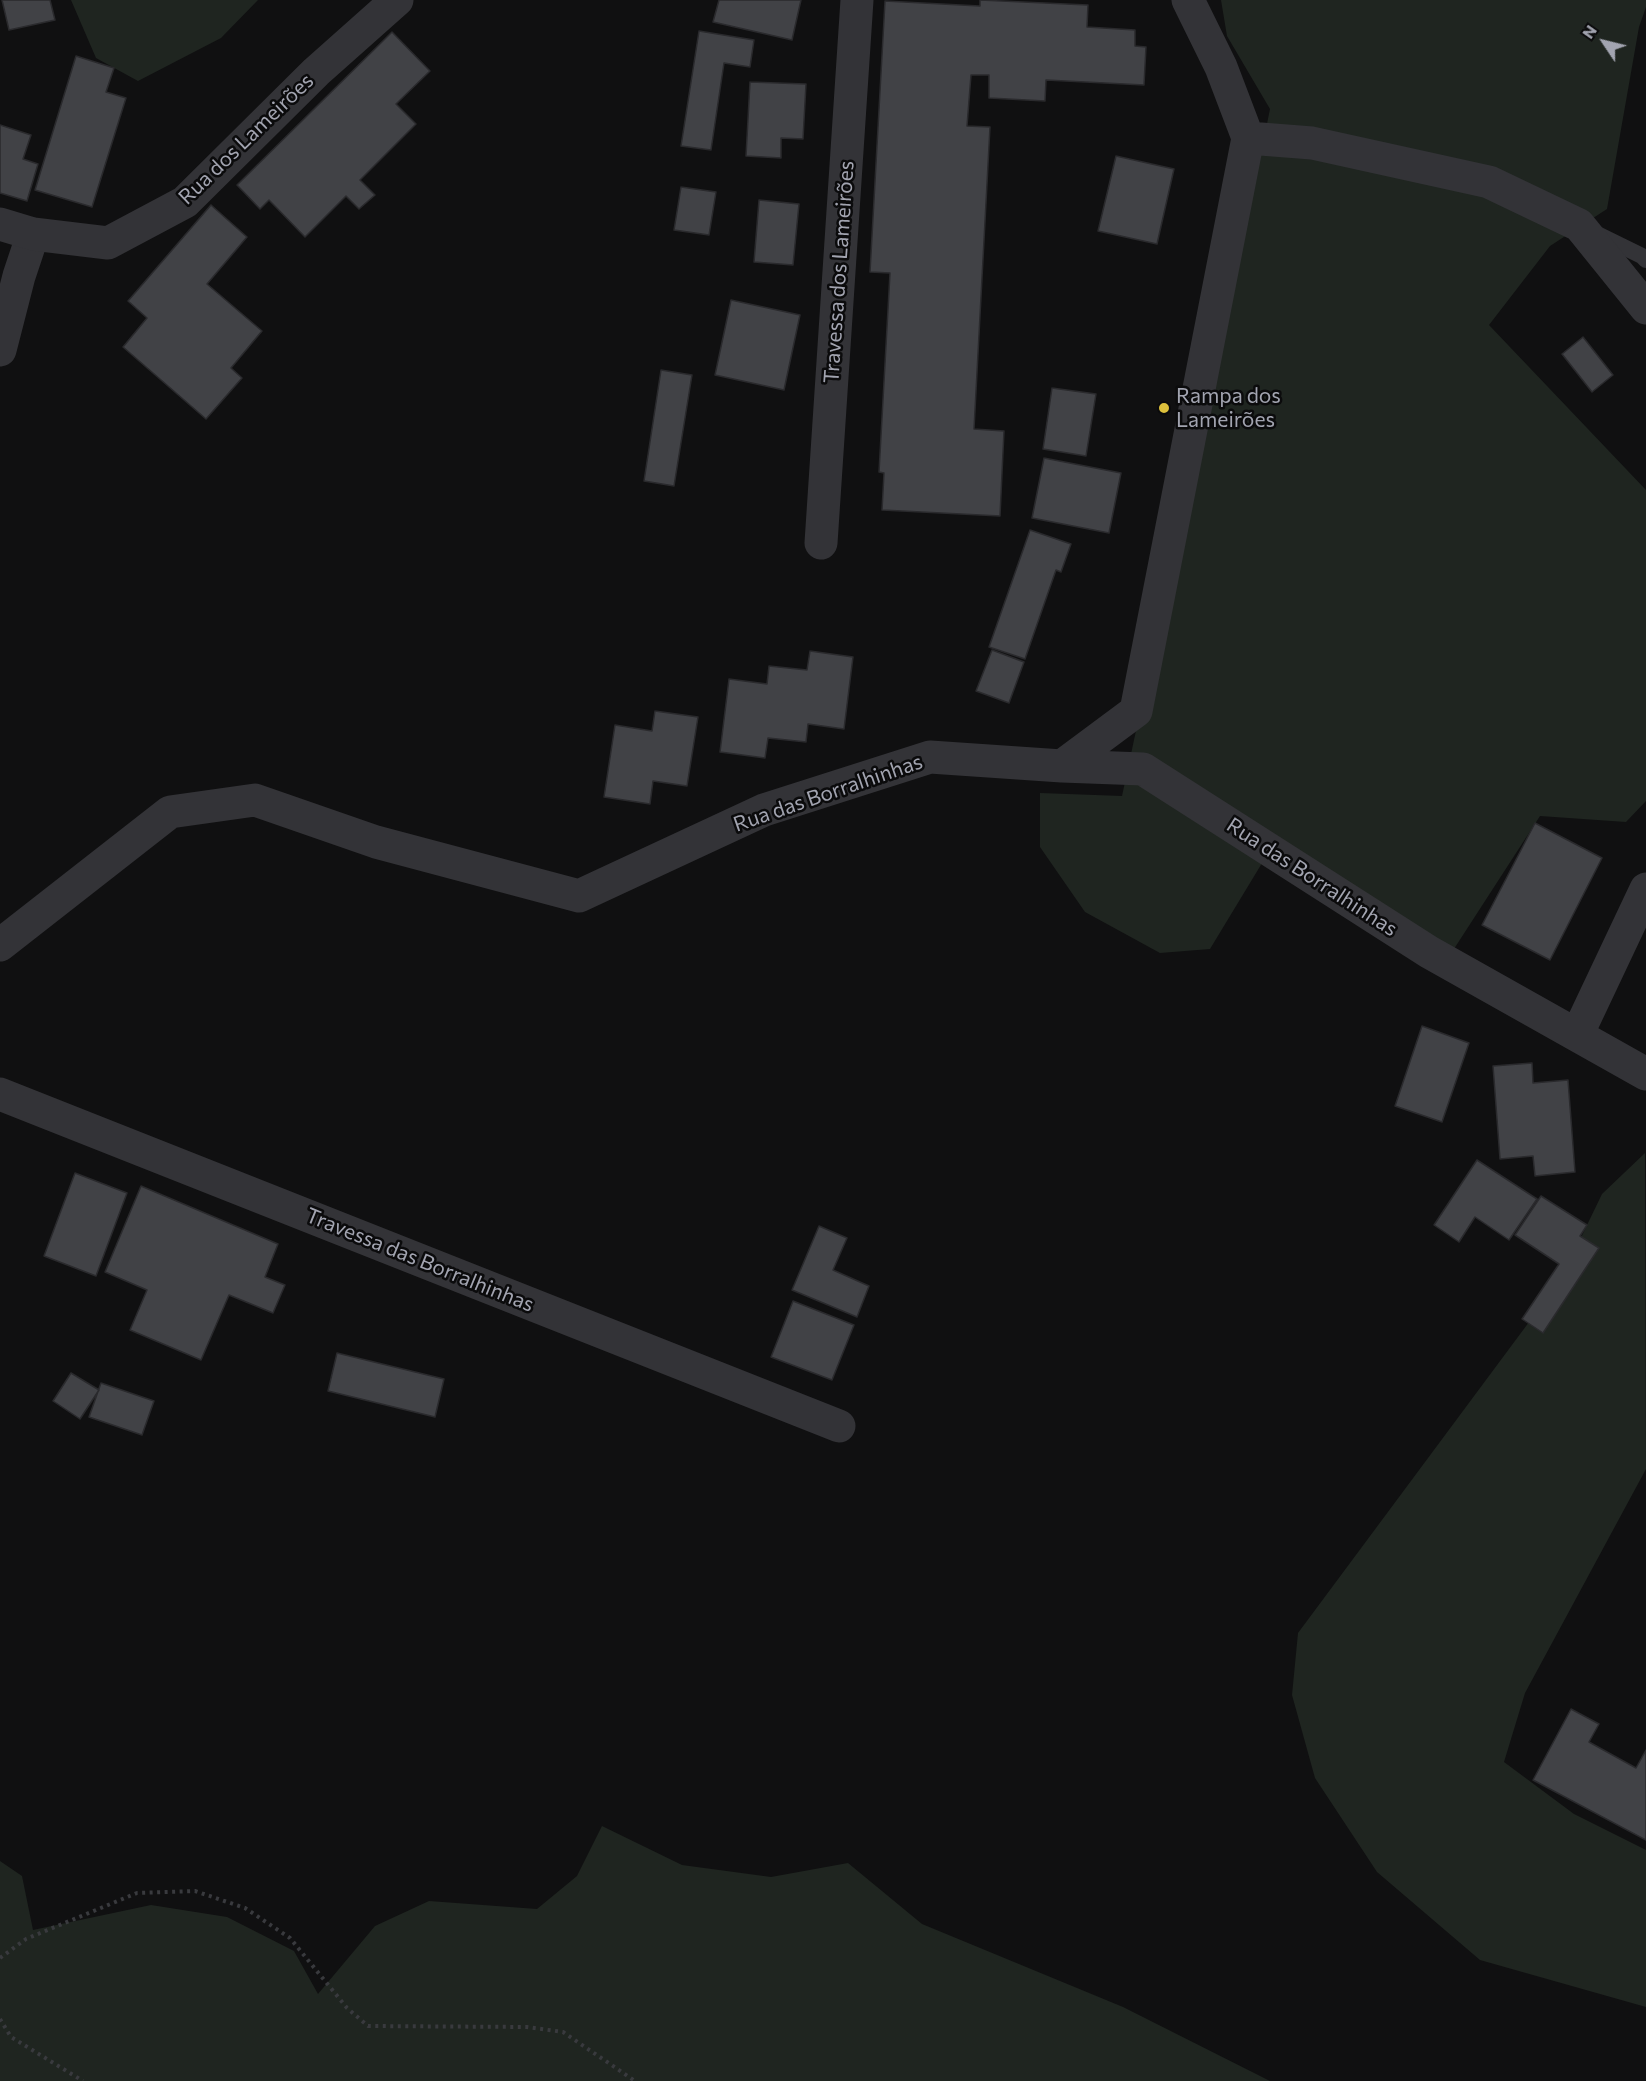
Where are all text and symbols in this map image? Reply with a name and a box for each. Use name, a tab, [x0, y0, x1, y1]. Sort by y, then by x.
north arrow	[1574, 12, 1634, 72]
text: N	[1578, 21, 1600, 42]
street label: Rua dos Lameirões	[173, 68, 319, 210]
street label: Travessa dos Lameirões	[819, 160, 859, 384]
place label: Rampa dos Lameirões	[1176, 383, 1281, 433]
marker: Rampa dos Lameirões	[1157, 401, 1171, 415]
street label: Rua das Borralhinhas	[730, 749, 926, 837]
street label: Rua das Borralhinhas	[1222, 812, 1402, 942]
street label: Travessa das Borralhinhas	[302, 1203, 538, 1317]

